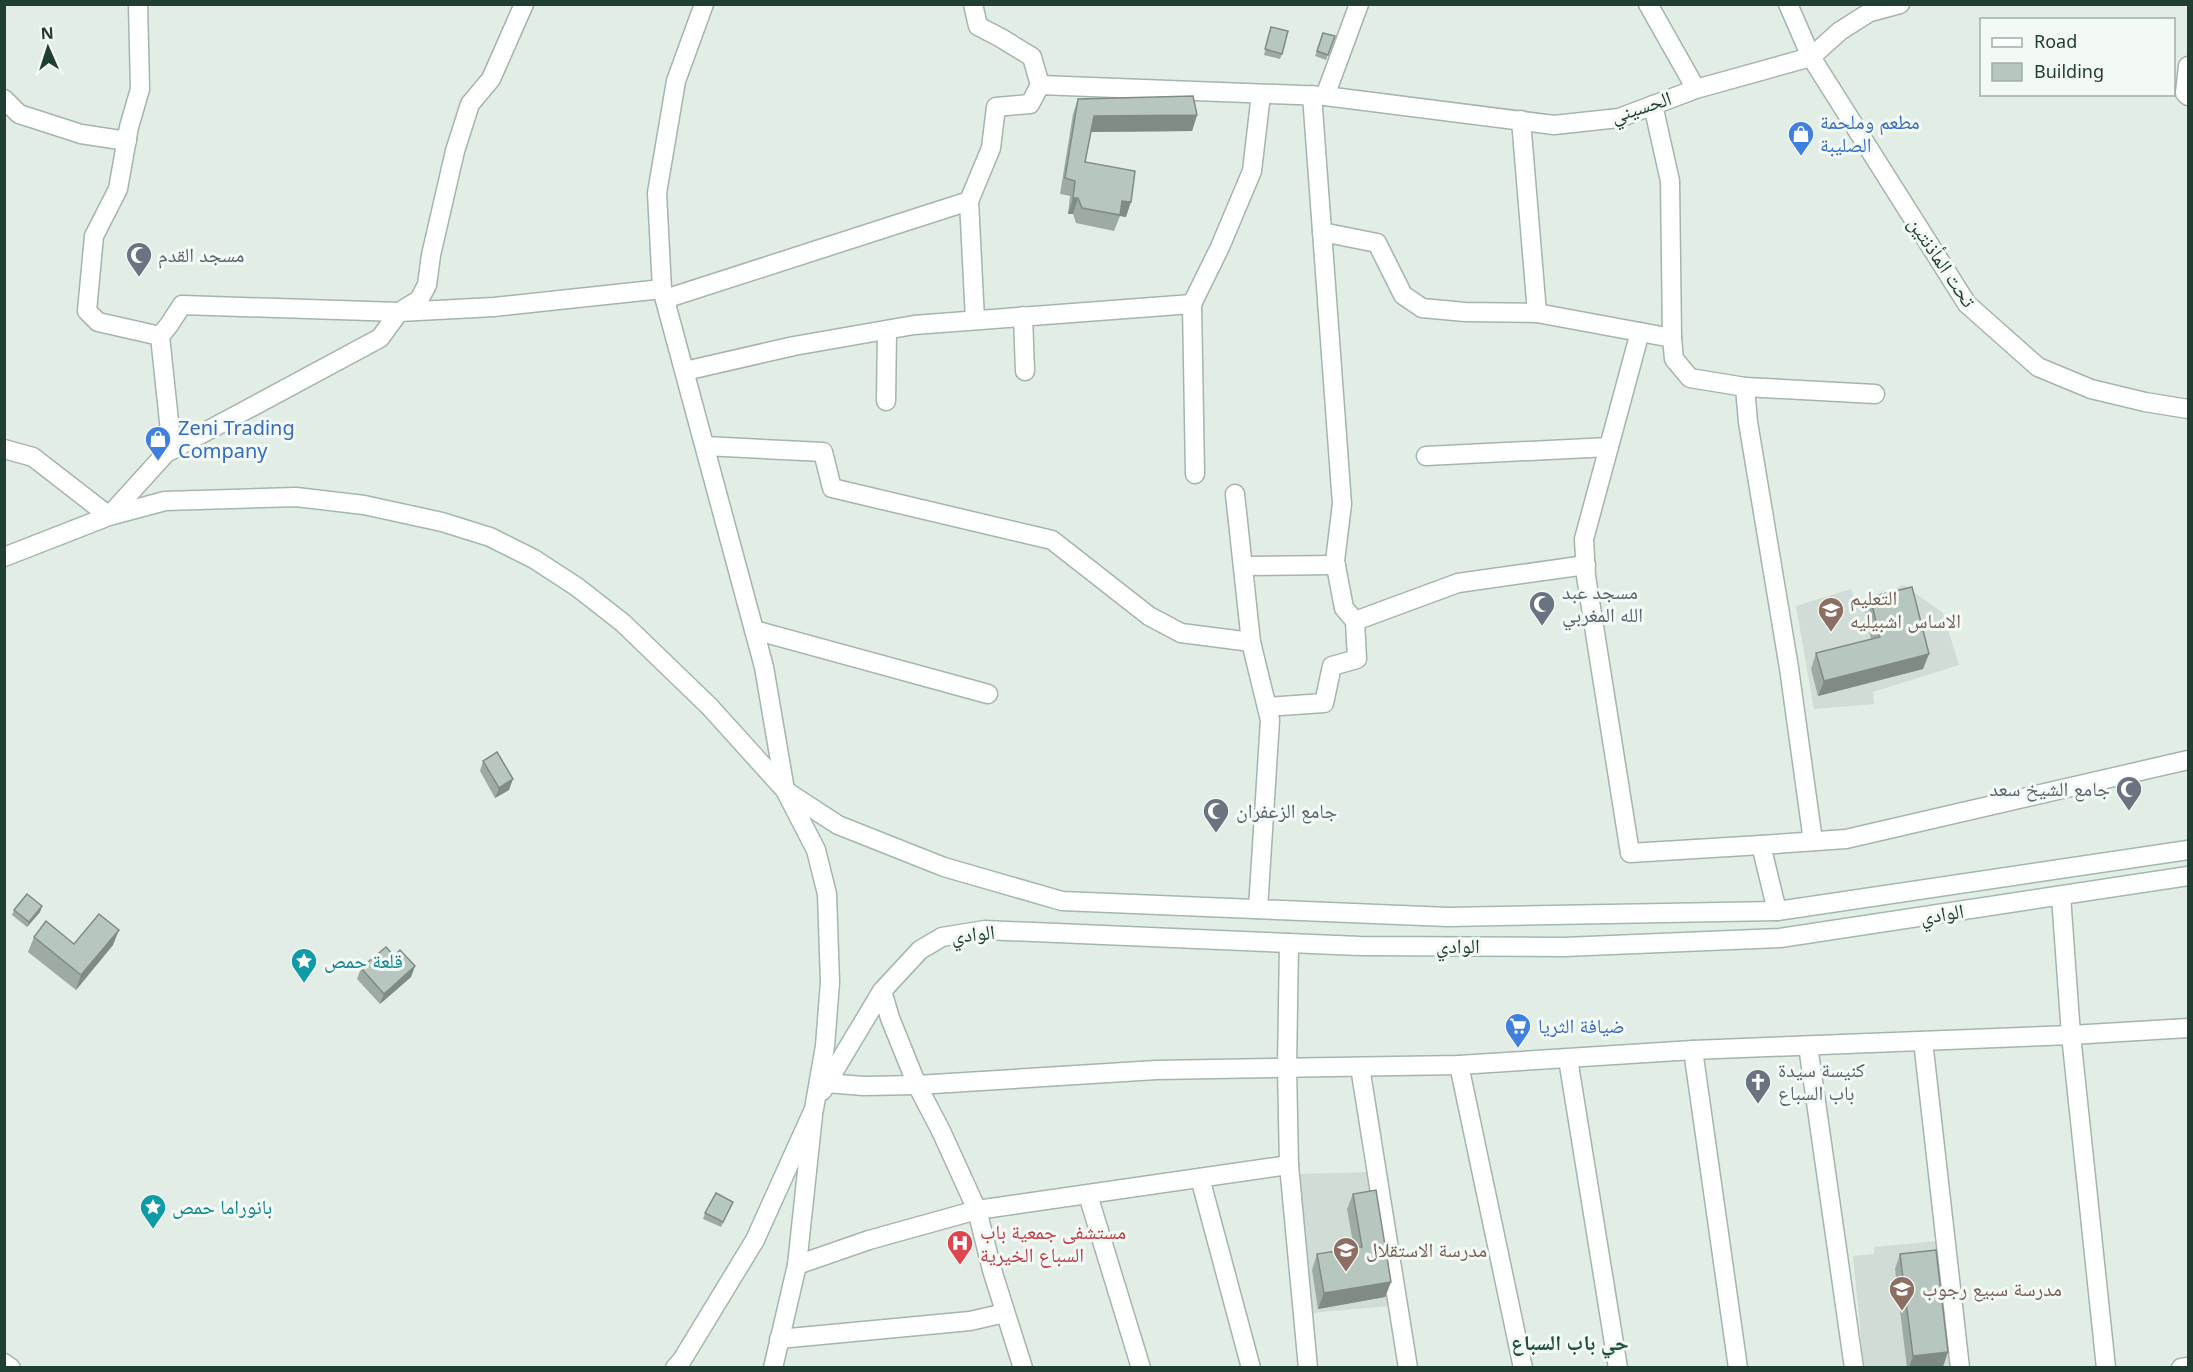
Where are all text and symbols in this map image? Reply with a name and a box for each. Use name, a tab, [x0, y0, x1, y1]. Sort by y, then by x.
north arrow	[18, 18, 78, 78]
legend	[1980, 18, 2175, 96]
text: N	[40, 22, 54, 44]
text: Road	[2034, 29, 2077, 53]
text: Building	[2034, 59, 2104, 83]
street label: الحسيني	[1607, 84, 1676, 132]
place label: مطعم وملحمة الصليبة	[1820, 108, 1920, 158]
shop icon: مطعم وملحمة الصليبة	[1786, 119, 1816, 157]
street label: تحت المأذنتين	[1902, 211, 1983, 312]
mosque icon: مسجد القدم	[124, 240, 154, 278]
place label: مسجد القدم	[158, 241, 244, 269]
place label: Zeni Trading Company	[178, 414, 295, 464]
shop icon: Zeni Trading Company	[143, 424, 173, 462]
place label: مسجد عبد الله المغربي	[1562, 578, 1643, 631]
place label: التعلیم الاساس اشبیلیه	[1850, 584, 1961, 634]
mosque icon: مسجد عبد الله المغربي	[1527, 589, 1557, 627]
school or university icon: التعلیم الاساس اشبیلیه	[1816, 595, 1846, 633]
mosque icon: جامع الشيخ سعد	[2114, 774, 2144, 812]
place label: جامع الشيخ سعد	[1989, 775, 2110, 802]
mosque icon: جامع الزعفران	[1201, 796, 1231, 834]
place label: جامع الزعفران	[1236, 797, 1337, 824]
street label: الوادي	[1918, 897, 1966, 933]
street label: الوادي	[950, 918, 996, 952]
street label: الوادي	[1436, 932, 1480, 962]
place icon: قلعة حمص	[289, 946, 319, 984]
place label: قلعة حمص	[324, 947, 403, 974]
supermarket icon: ضيافة الثريا	[1503, 1011, 1533, 1049]
place label: ضيافة الثريا	[1538, 1012, 1625, 1039]
place label: كنيسة سيدة باب السباع	[1778, 1056, 1865, 1106]
church icon: كنيسة سيدة باب السباع	[1743, 1067, 1773, 1105]
place icon: بانوراما حمص	[138, 1192, 168, 1230]
place label: بانوراما حمص	[172, 1193, 272, 1220]
place label: مستشفى جمعية باب السباع الخيرية	[980, 1218, 1126, 1268]
hospital icon: مستشفى جمعية باب السباع الخيرية	[945, 1228, 975, 1266]
school or university icon: مدرسة الاستقلال	[1331, 1235, 1361, 1273]
place label: مدرسة الاستقلال	[1366, 1236, 1487, 1263]
school or university icon: مدرسة سبيع رجوب	[1887, 1274, 1917, 1312]
place label: مدرسة سبيع رجوب	[1922, 1275, 2062, 1302]
district label: حي باب السباع	[1511, 1328, 1629, 1359]

